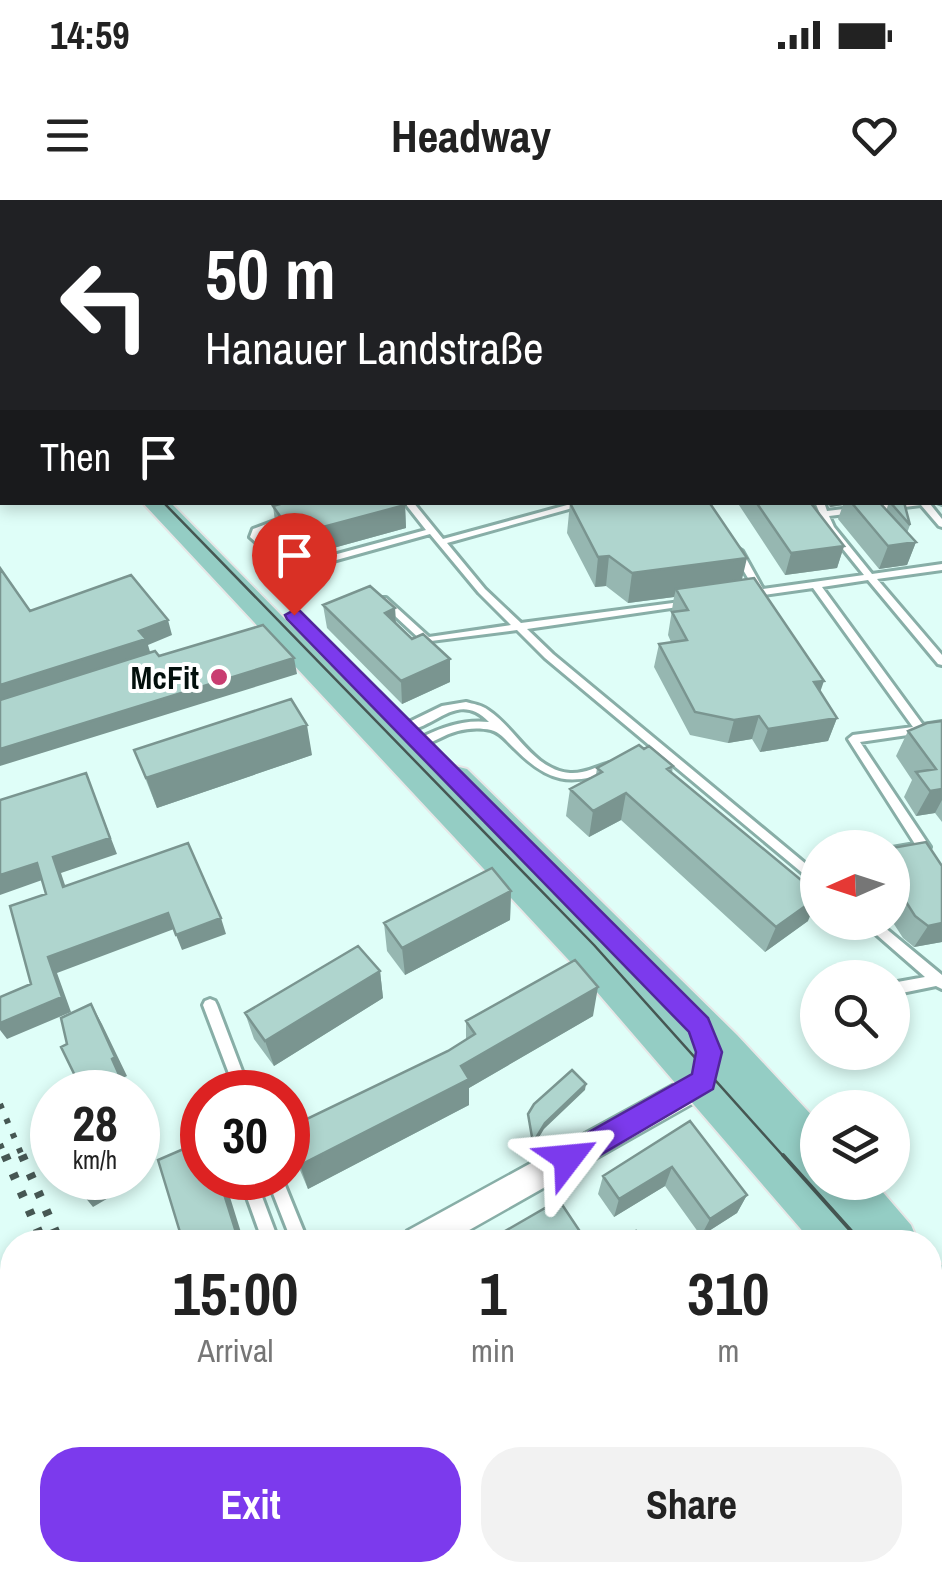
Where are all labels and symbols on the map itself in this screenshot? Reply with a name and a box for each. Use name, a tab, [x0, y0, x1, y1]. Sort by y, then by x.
pin	[252, 513, 337, 616]
place label: McFit	[130, 656, 199, 699]
marker: McFit	[208, 666, 230, 688]
north arrow	[800, 830, 910, 940]
speed limit sign: 30	[180, 1070, 310, 1200]
position arrow	[516, 1106, 620, 1210]

